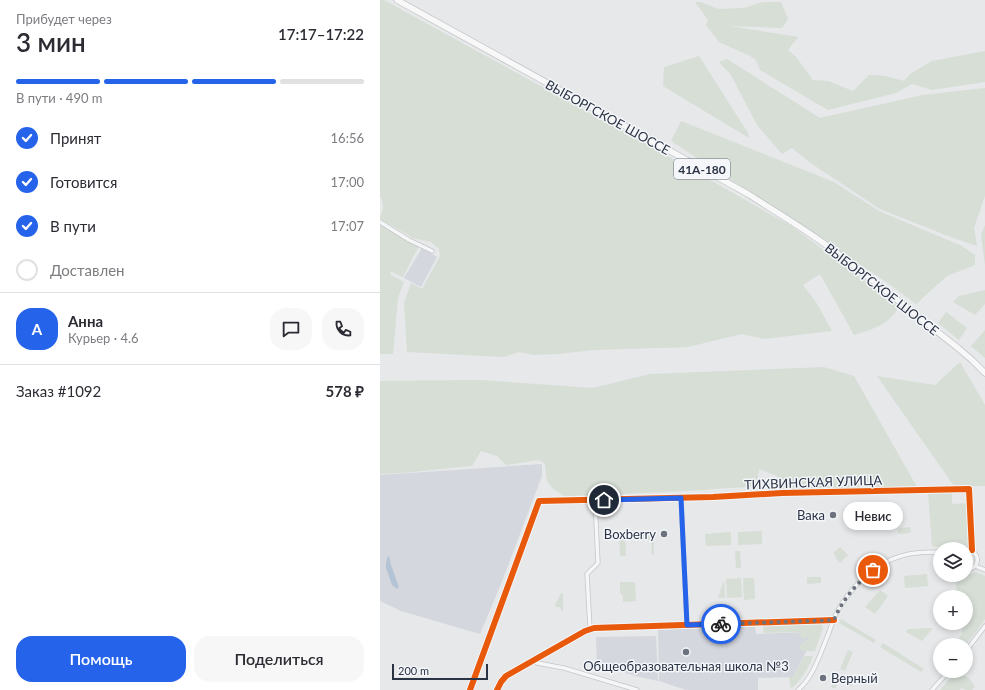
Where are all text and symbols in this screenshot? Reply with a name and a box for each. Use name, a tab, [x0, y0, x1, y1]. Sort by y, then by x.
text: Прибудет через	[16, 11, 112, 27]
text: 17:17–17:22	[278, 25, 364, 43]
text: 3 мин	[16, 26, 86, 58]
street label: ВЫБОРГСКОЕ ШОССЕ	[543, 76, 673, 158]
text: В пути · 490 m	[16, 90, 102, 106]
icon: check	[16, 127, 38, 149]
text: Принят	[50, 129, 101, 147]
text: 16:56	[331, 130, 364, 146]
road number: 41А-180	[674, 159, 730, 179]
icon: check	[16, 171, 38, 193]
text: Готовится	[50, 173, 117, 191]
text: 17:00	[331, 174, 364, 190]
icon: check	[16, 215, 38, 237]
text: В пути	[50, 217, 96, 235]
text: 17:07	[331, 218, 364, 234]
street label: ВЫБОРГСКОЕ ШОССЕ	[822, 240, 942, 338]
text: Доставлен	[50, 261, 125, 279]
button: chat	[270, 308, 312, 350]
button: phone	[322, 308, 364, 350]
text: Анна	[68, 312, 103, 330]
text: А	[32, 320, 42, 338]
text: Курьер · 4.6	[68, 330, 139, 346]
text: Заказ #1092	[16, 382, 101, 400]
text: 578 ₽	[326, 382, 364, 400]
street label: ТИХВИНСКАЯ УЛИЦА	[744, 472, 883, 492]
pin	[587, 483, 621, 517]
icon: home	[593, 489, 615, 511]
callout: Невис	[843, 502, 903, 530]
place label: Вака	[797, 507, 825, 523]
text: Невис	[855, 508, 891, 524]
marker: Вака	[828, 510, 838, 520]
place label: Boxberry	[604, 526, 656, 542]
marker: Boxberry	[659, 529, 669, 539]
map controls	[933, 542, 973, 678]
button: layers	[933, 542, 973, 582]
pin	[856, 553, 890, 587]
icon: bag	[862, 559, 884, 581]
button: +	[933, 590, 973, 630]
courier	[701, 604, 741, 644]
icon: bike	[710, 613, 732, 635]
button: Помощь	[16, 636, 186, 682]
button: Поделиться	[194, 636, 364, 682]
button: −	[933, 638, 973, 678]
marker: Общеобразовательная школа №3	[681, 647, 691, 657]
place label: Общеобразовательная школа №3	[583, 658, 789, 674]
scale bar	[392, 662, 488, 681]
text: 200 m	[398, 664, 429, 677]
place label: Верный	[831, 670, 878, 686]
marker: Верный	[818, 673, 828, 683]

